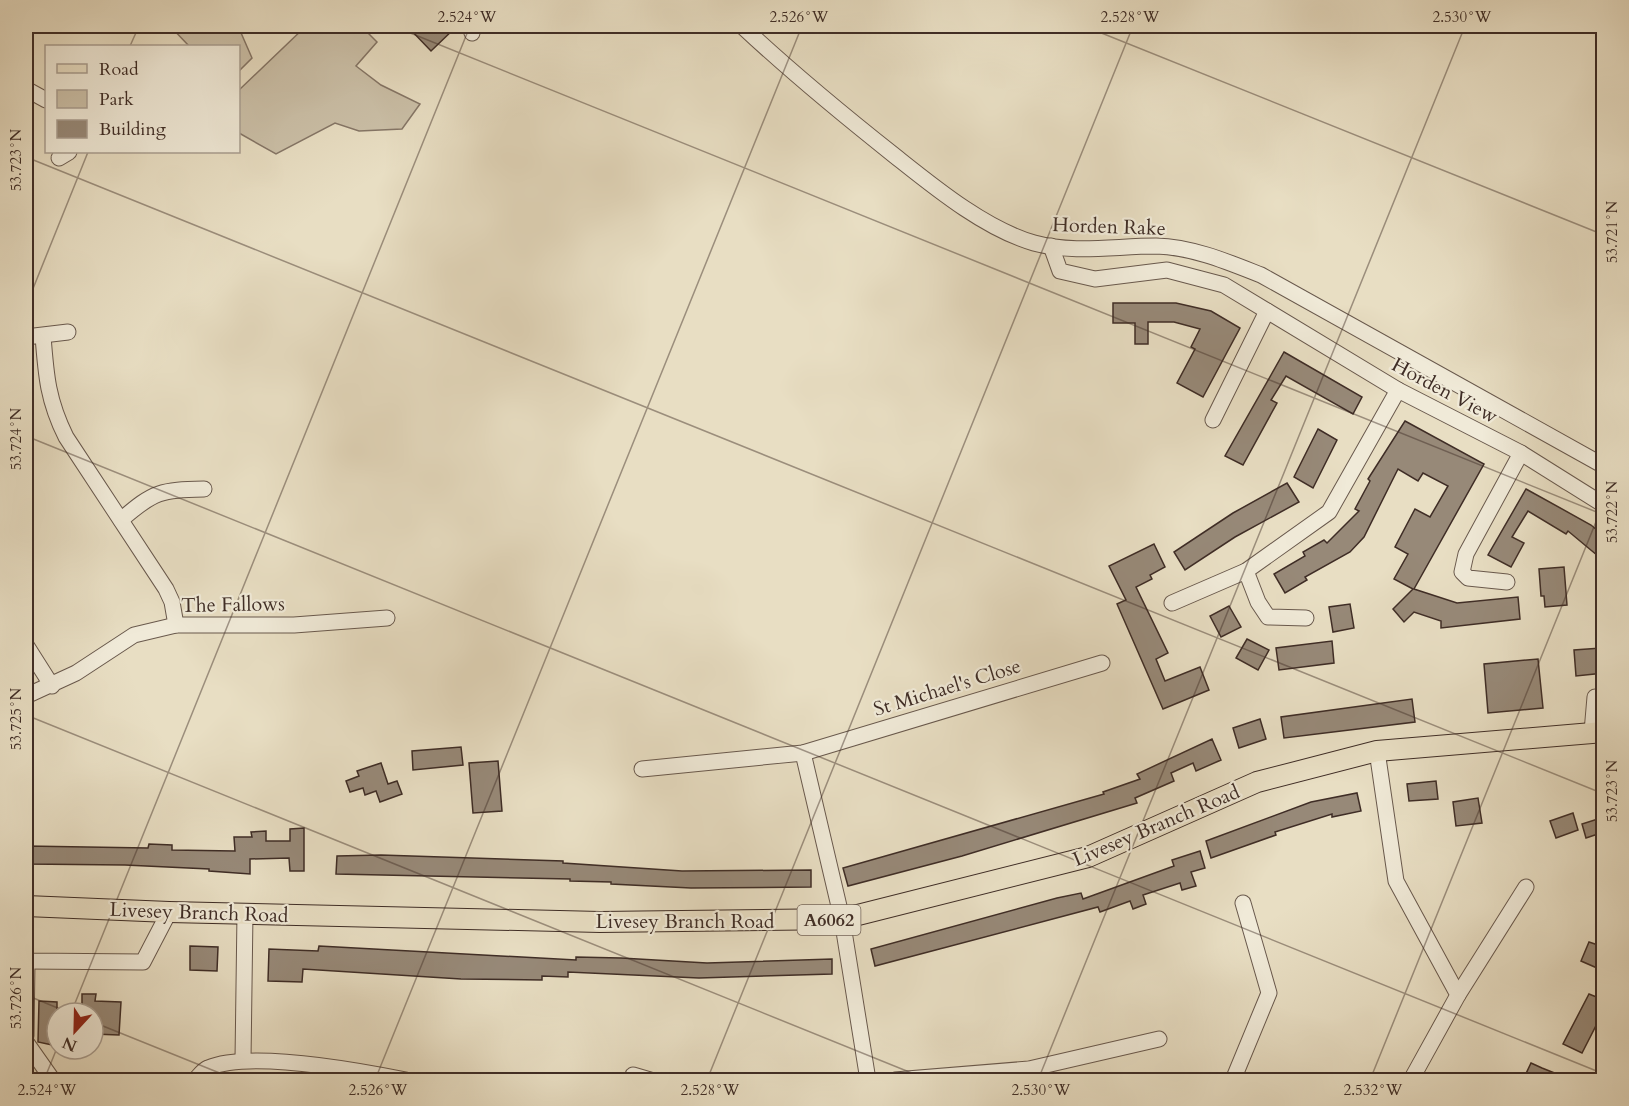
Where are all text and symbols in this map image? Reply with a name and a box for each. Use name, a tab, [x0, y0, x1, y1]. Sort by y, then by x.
text: 2.524°W	[438, 7, 497, 27]
text: 2.526°W	[770, 7, 829, 27]
text: 2.528°W	[1101, 7, 1160, 27]
text: 2.530°W	[1433, 7, 1492, 27]
legend	[45, 45, 240, 153]
text: Road	[99, 57, 139, 82]
text: Park	[99, 87, 134, 112]
text: Building	[99, 117, 167, 142]
text: 53.723°N	[6, 128, 26, 191]
text: 53.721°N	[1602, 200, 1622, 263]
street label: Horden Rake	[1052, 211, 1166, 242]
street label: Horden View	[1387, 351, 1503, 430]
text: 53.724°N	[6, 407, 26, 470]
text: 53.722°N	[1602, 480, 1622, 543]
street label: The Fallows	[181, 590, 285, 619]
street label: St Michael's Close	[870, 652, 1024, 723]
text: 53.725°N	[6, 687, 26, 750]
text: 53.723°N	[1602, 759, 1622, 822]
street label: Livesey Branch Road	[1069, 778, 1244, 873]
street label: Livesey Branch Road	[109, 896, 289, 929]
road number: A6062	[798, 905, 860, 935]
street label: Livesey Branch Road	[596, 908, 775, 935]
text: 53.726°N	[6, 966, 26, 1029]
north arrow	[45, 1001, 105, 1061]
text: N	[59, 1031, 80, 1057]
text: 2.524°W	[18, 1080, 77, 1100]
text: 2.526°W	[349, 1080, 408, 1100]
text: 2.528°W	[681, 1080, 740, 1100]
text: 2.530°W	[1012, 1080, 1071, 1100]
text: 2.532°W	[1344, 1080, 1403, 1100]

